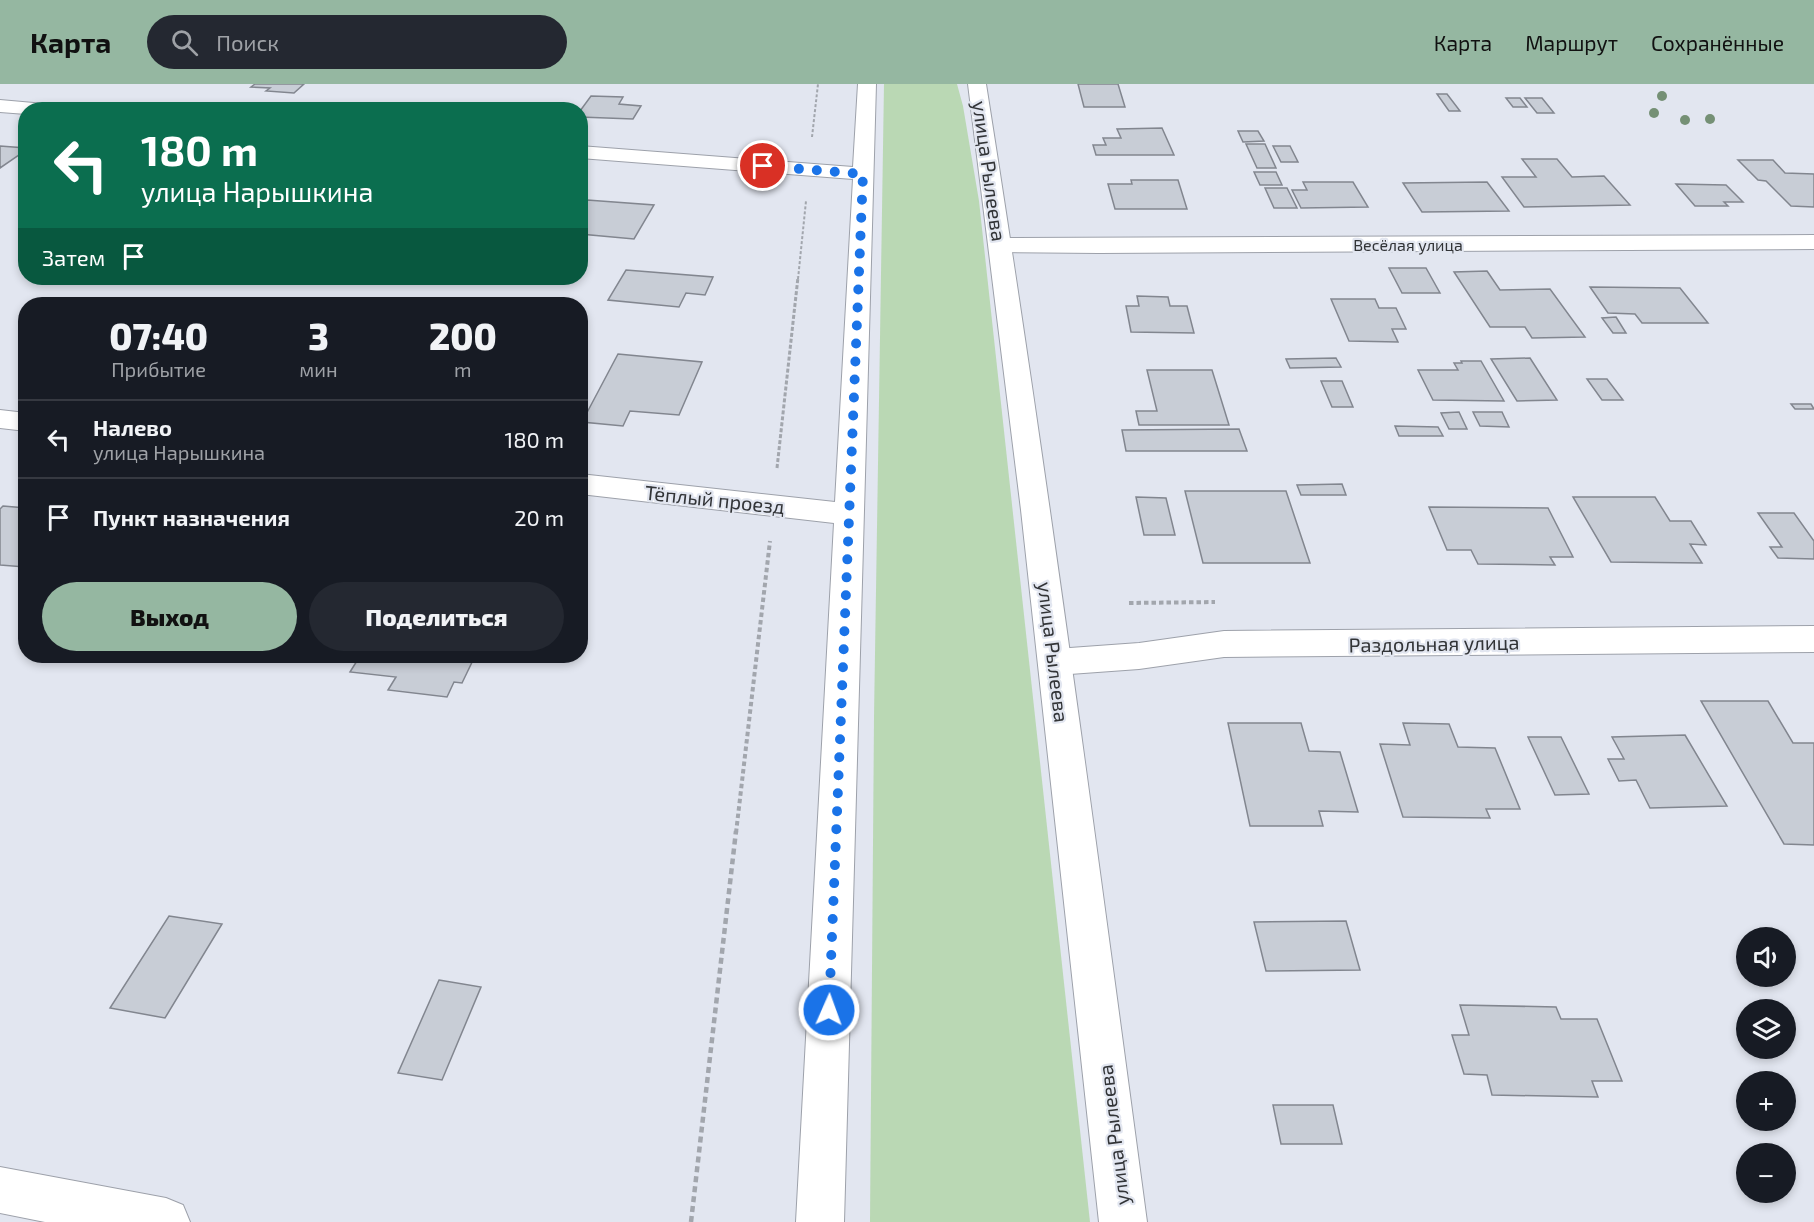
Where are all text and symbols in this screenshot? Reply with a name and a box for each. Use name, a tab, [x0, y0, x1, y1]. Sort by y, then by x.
search box	[147, 15, 567, 69]
text: Карта	[30, 25, 111, 59]
icon: search	[168, 26, 201, 59]
text: Поиск	[216, 29, 279, 55]
text: Карта	[1434, 30, 1492, 55]
text: Маршрут	[1525, 30, 1618, 55]
text: Сохранённые	[1651, 30, 1784, 55]
street label: улица Рылеева	[967, 99, 1012, 243]
text: 180 m	[141, 124, 258, 174]
icon: left	[42, 126, 120, 204]
pin	[737, 140, 788, 191]
icon: arrive	[746, 149, 779, 182]
text: улица Нарышкина	[141, 175, 373, 207]
street label: Весёлая улица	[1353, 235, 1463, 255]
icon: arrive	[117, 240, 150, 273]
text: Затем	[42, 244, 105, 270]
text: 07:40	[109, 314, 208, 357]
text: 3	[308, 314, 329, 357]
text: 200	[429, 314, 497, 357]
text: Прибытие	[111, 357, 206, 381]
text: мин	[299, 357, 338, 381]
text: m	[454, 357, 472, 381]
text: Налево	[93, 414, 172, 440]
icon: left	[42, 423, 75, 456]
text: 180 m	[504, 426, 564, 452]
text: улица Нарышкина	[93, 440, 265, 464]
street label: Тёплый проезд	[644, 480, 786, 518]
icon: arrive	[42, 501, 75, 534]
text: Пункт назначения	[93, 504, 290, 530]
text: 20 m	[514, 504, 564, 530]
street label: улица Рылеева	[1032, 580, 1075, 724]
button: Выход	[42, 582, 297, 651]
button: Поделиться	[309, 582, 564, 651]
street label: Раздольная улица	[1348, 630, 1520, 657]
map controls	[1736, 927, 1796, 1203]
button: sound	[1736, 927, 1796, 987]
position arrow	[797, 978, 861, 1042]
button: layers	[1736, 999, 1796, 1059]
street label: улица Рылеева	[1092, 1063, 1135, 1207]
button: +	[1736, 1071, 1796, 1131]
button: −	[1736, 1143, 1796, 1203]

